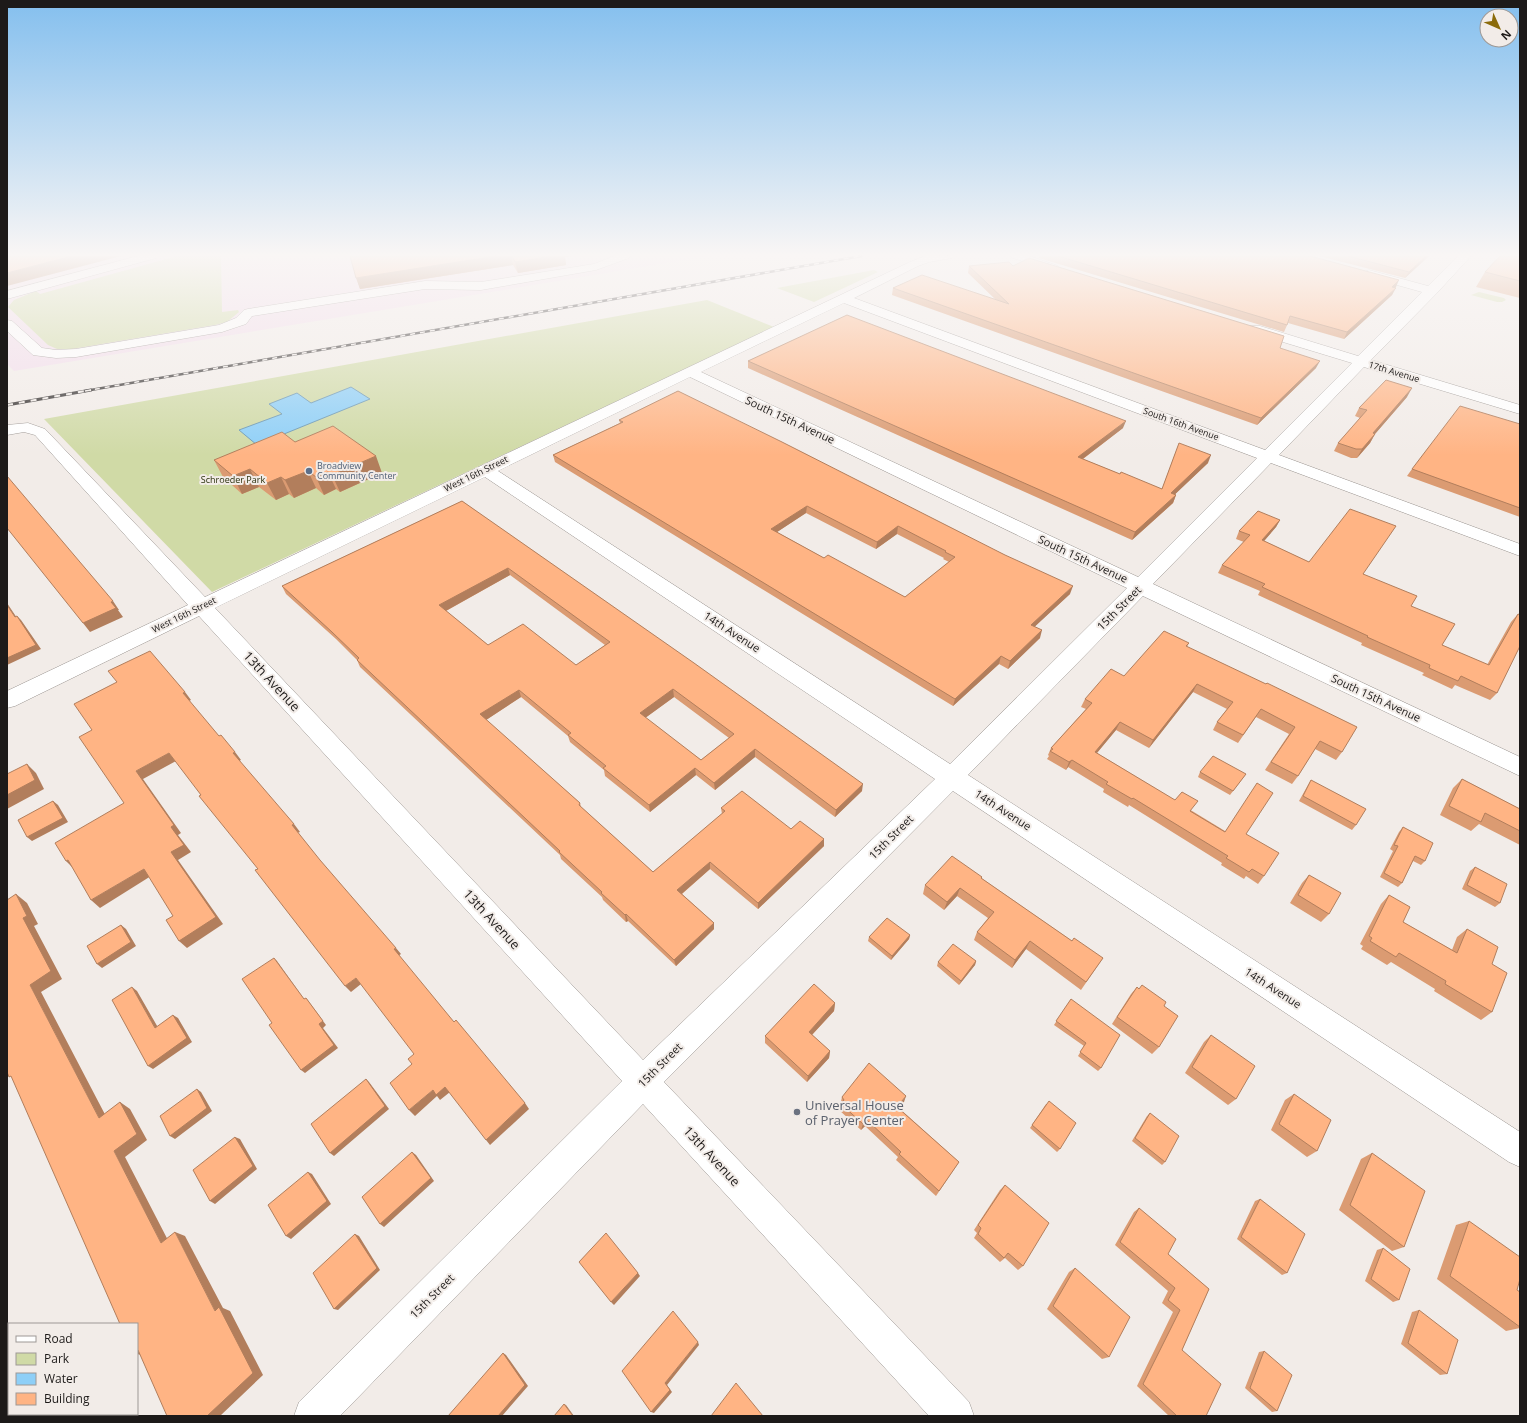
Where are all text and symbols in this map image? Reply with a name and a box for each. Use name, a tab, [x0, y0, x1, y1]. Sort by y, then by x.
north arrow	[1479, 8, 1519, 48]
text: N	[1498, 27, 1515, 44]
street label: 17th Avenue	[1367, 358, 1421, 385]
street label: South 15th Avenue	[743, 392, 837, 447]
street label: South 16th Avenue	[1142, 404, 1221, 443]
street label: West 16th Street	[442, 452, 510, 495]
place label: Broadview Community Center	[317, 459, 397, 482]
marker: Broadview Community Center	[304, 466, 314, 476]
park label: Schroeder Park	[201, 473, 265, 486]
street label: South 15th Avenue	[1036, 531, 1130, 586]
street label: 15th Street	[1093, 582, 1144, 633]
street label: West 16th Street	[150, 593, 218, 636]
street label: 14th Avenue	[701, 608, 763, 655]
street label: 13th Avenue	[239, 647, 305, 715]
street label: South 15th Avenue	[1329, 670, 1423, 725]
street label: 14th Avenue	[972, 786, 1034, 833]
street label: 15th Street	[865, 811, 916, 862]
street label: 13th Avenue	[459, 885, 525, 953]
street label: 14th Avenue	[1242, 964, 1304, 1011]
street label: 15th Street	[634, 1039, 685, 1090]
place label: Universal House of Prayer Center	[805, 1096, 905, 1129]
marker: Universal House of Prayer Center	[792, 1107, 802, 1117]
street label: 13th Avenue	[679, 1122, 745, 1190]
street label: 15th Street	[406, 1270, 457, 1321]
legend	[8, 1323, 138, 1415]
text: Road	[44, 1330, 73, 1347]
text: Park	[44, 1350, 70, 1367]
text: Water	[44, 1370, 78, 1387]
text: Building	[44, 1390, 90, 1407]

